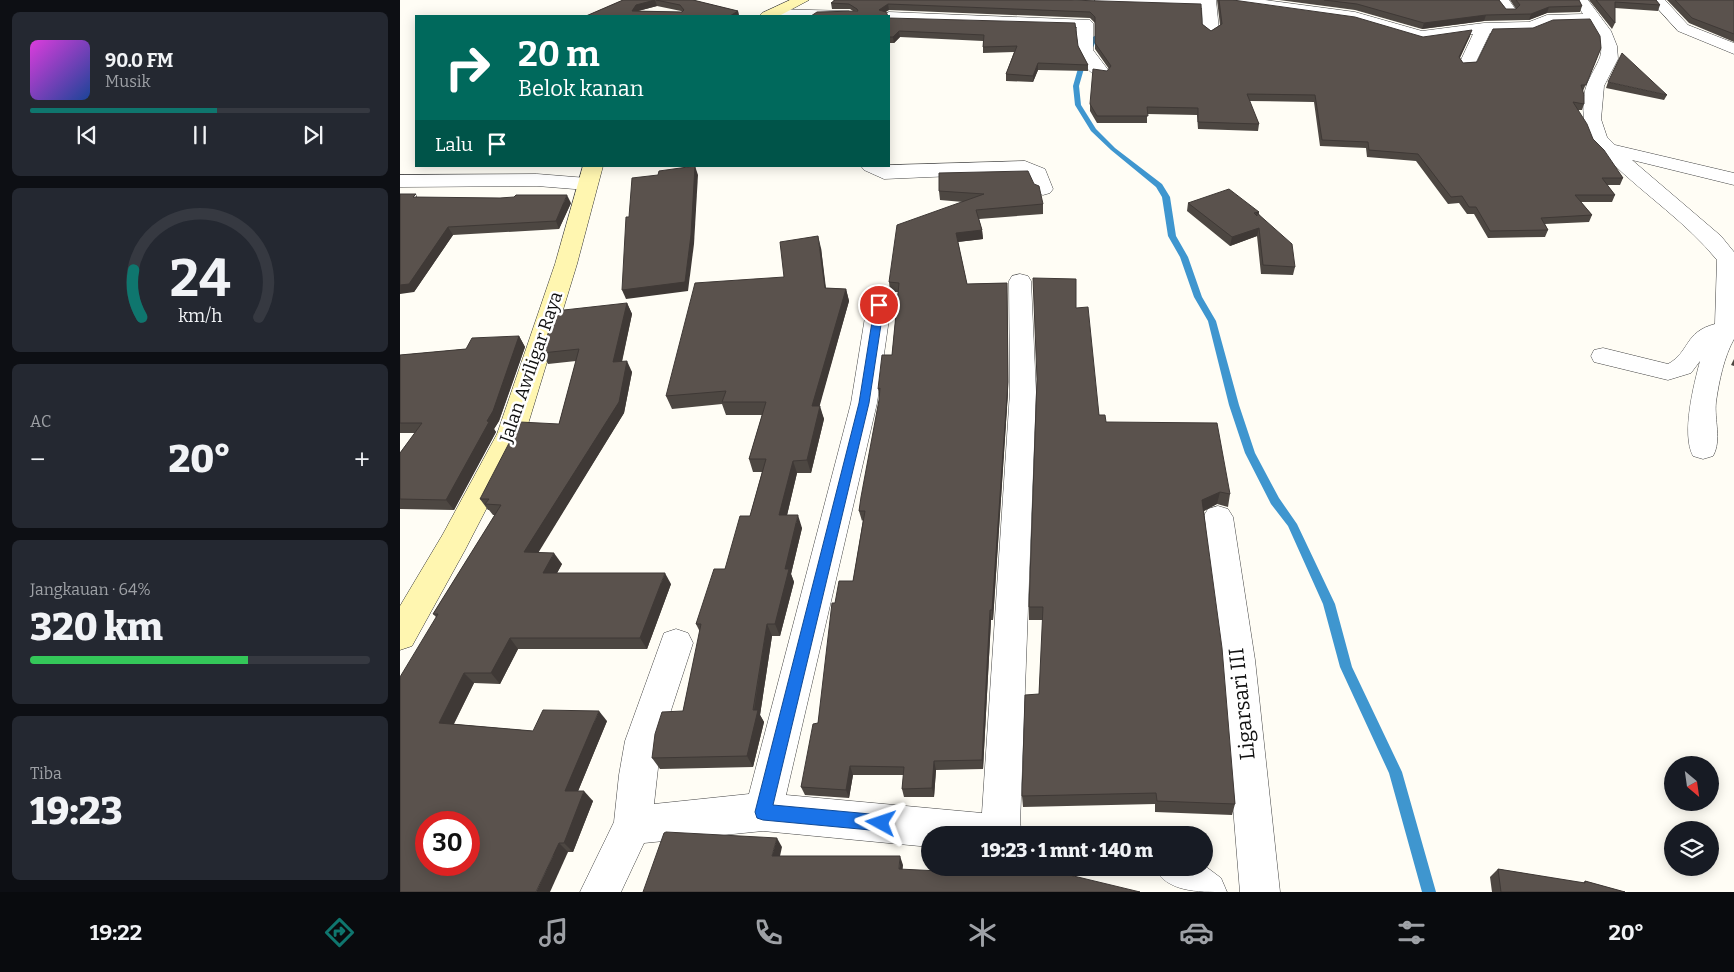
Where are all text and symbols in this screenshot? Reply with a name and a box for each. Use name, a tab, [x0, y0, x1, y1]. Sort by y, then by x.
text: 20 m	[518, 33, 600, 75]
icon: right	[435, 35, 500, 100]
text: 90.0 FM	[105, 49, 173, 72]
text: Musik	[105, 72, 151, 91]
text: Belok kanan	[518, 75, 644, 102]
icon: previous	[73, 121, 101, 149]
icon: pause	[186, 121, 214, 149]
icon: next	[299, 121, 327, 149]
icon: arrive	[483, 130, 511, 158]
text: Lalu	[435, 133, 473, 156]
text: 24	[170, 247, 231, 310]
pin	[858, 284, 900, 326]
street label: Jalan Awiligar Raya	[494, 288, 567, 446]
icon: arrive	[865, 291, 893, 319]
text: km/h	[178, 305, 222, 327]
text: AC	[30, 412, 51, 431]
text: 20°	[169, 436, 231, 482]
text: −	[30, 443, 45, 476]
text: +	[354, 443, 370, 476]
text: Jangkauan · 64%	[30, 580, 151, 599]
text: 320 km	[30, 604, 163, 650]
street label: Ligarsari III	[1223, 647, 1261, 761]
north arrow	[1664, 756, 1719, 811]
map controls	[1664, 756, 1719, 876]
text: Tiba	[30, 764, 62, 783]
text: 19:23	[30, 788, 122, 834]
position arrow	[854, 796, 906, 848]
speed limit sign: 30	[415, 811, 480, 876]
button: layers	[1664, 821, 1719, 876]
text: 19:23 · 1 mnt · 140 m	[981, 839, 1153, 862]
icon: directions	[322, 915, 357, 950]
icon: music	[536, 915, 571, 950]
icon: phone	[751, 915, 786, 950]
icon: climate	[965, 915, 1000, 950]
icon: car	[1179, 915, 1214, 950]
icon: filters	[1394, 915, 1429, 950]
text: 19:22	[90, 919, 142, 946]
text: 20°	[1608, 919, 1644, 946]

